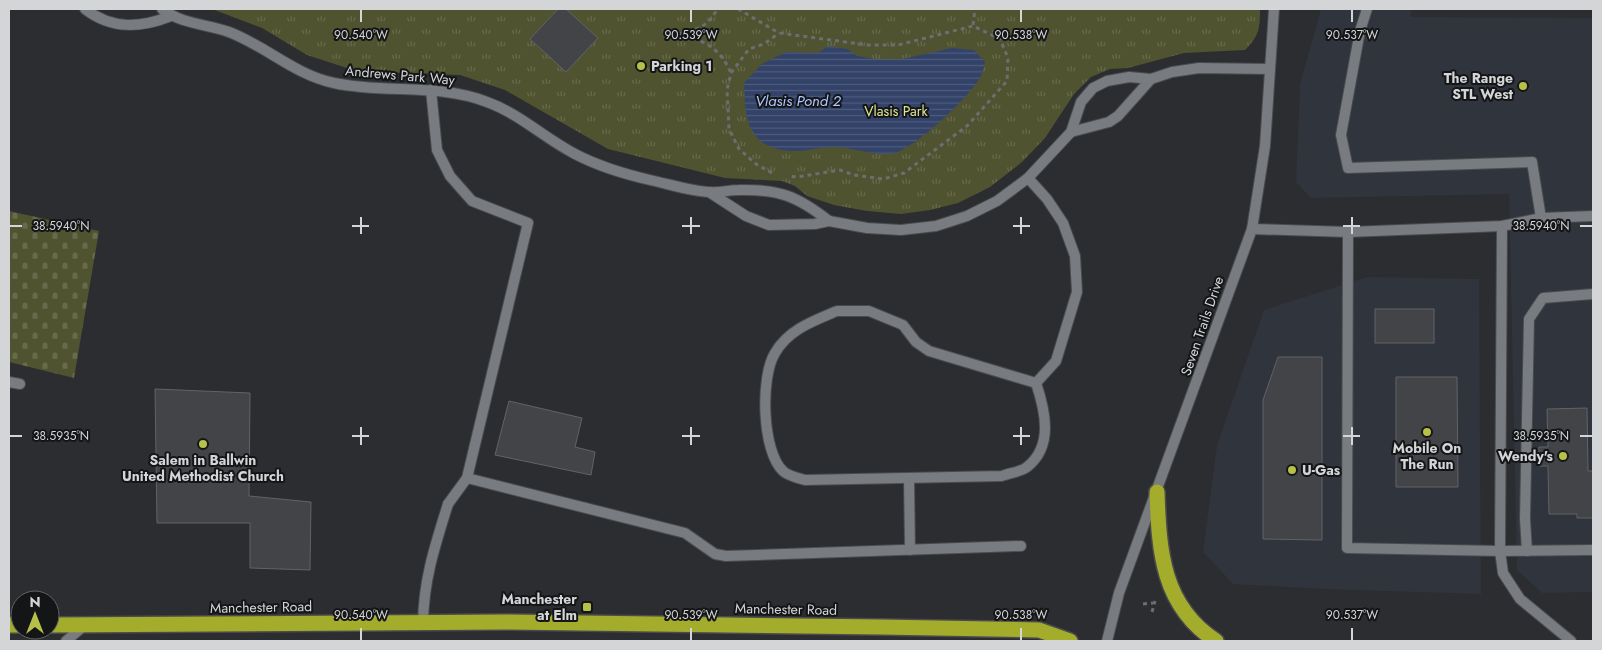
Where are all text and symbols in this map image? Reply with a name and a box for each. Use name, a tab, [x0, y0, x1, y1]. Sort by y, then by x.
text: 90.540°W	[334, 26, 388, 44]
text: 90.539°W	[664, 26, 718, 44]
text: 90.538°W	[995, 26, 1048, 44]
text: 90.537°W	[1326, 26, 1378, 44]
place label: Parking 1	[651, 56, 712, 76]
street label: Andrews Park Way	[344, 60, 456, 90]
marker: Parking 1	[635, 60, 647, 72]
place label: The Range STL West	[1444, 68, 1514, 104]
marker: The Range STL West	[1517, 80, 1529, 92]
water label: Vlasis Pond 2	[755, 90, 841, 112]
park label: Vlasis Park	[864, 101, 928, 121]
text: 38.5940°N	[32, 217, 90, 235]
text: 38.5940°N	[1512, 217, 1570, 235]
street label: Seven Trails Drive	[1176, 274, 1228, 378]
marker: Mobile On The Run	[1421, 426, 1433, 438]
text: 38.5935°N	[33, 427, 89, 445]
text: 38.5935°N	[1513, 427, 1569, 445]
marker: Salem in Ballwin United Methodist Church	[197, 438, 209, 450]
place label: Mobile On The Run	[1393, 438, 1461, 474]
place label: Wendy's	[1498, 446, 1554, 466]
place label: Salem in Ballwin United Methodist Church	[122, 450, 284, 486]
marker: Wendy's	[1557, 450, 1569, 462]
place label: U-Gas	[1302, 460, 1341, 480]
marker: U-Gas	[1286, 464, 1298, 476]
place label: Manchester at Elm	[501, 589, 577, 625]
north arrow	[10, 590, 60, 640]
text: N	[29, 592, 41, 612]
street label: Manchester Road	[210, 596, 312, 618]
street label: Manchester Road	[735, 598, 837, 620]
marker: Manchester at Elm	[581, 601, 593, 613]
text: 90.540°W	[334, 606, 388, 624]
text: 90.539°W	[664, 606, 718, 624]
text: 90.538°W	[995, 606, 1048, 624]
text: 90.537°W	[1326, 606, 1378, 624]

